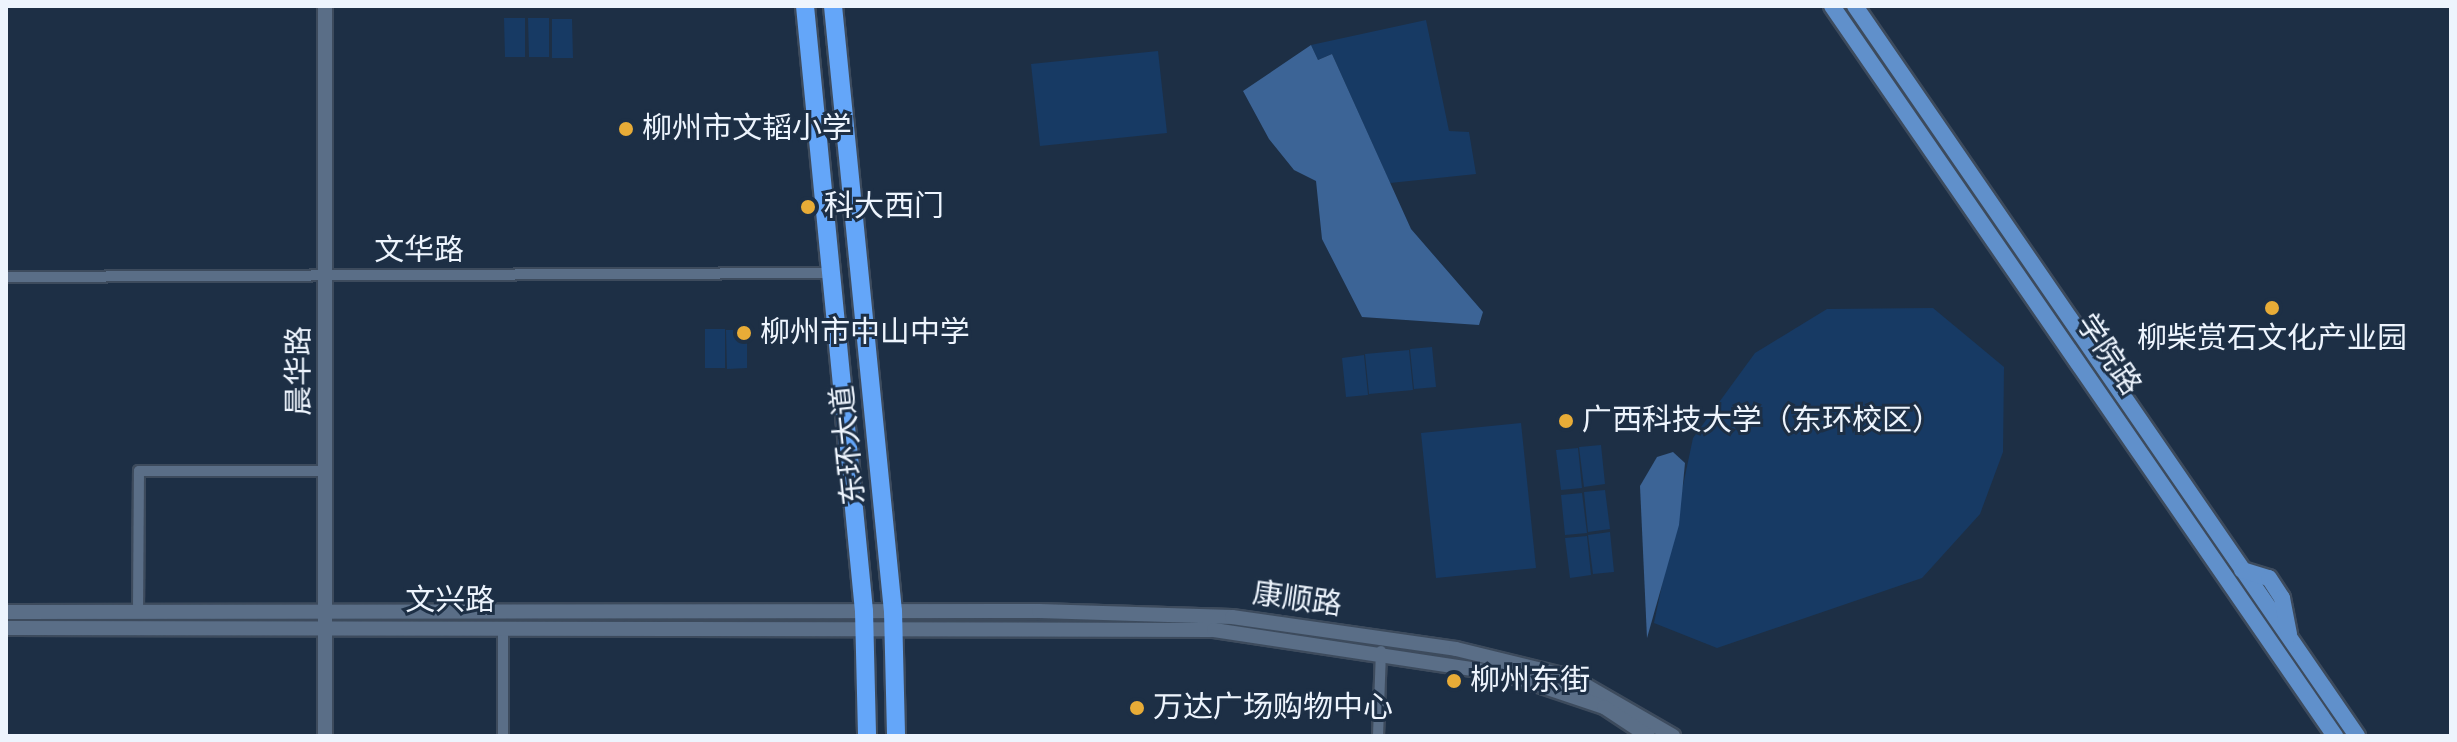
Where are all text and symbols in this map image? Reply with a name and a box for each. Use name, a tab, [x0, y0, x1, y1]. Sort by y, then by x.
place label: 柳州市文韬小学	[642, 111, 852, 147]
marker: 柳州市文韬小学	[617, 120, 635, 138]
place label: 科大西门	[824, 189, 944, 225]
marker: 科大西门	[799, 198, 817, 216]
street label: 文华路	[374, 233, 464, 269]
marker: 柳柴赏石文化产业园	[2263, 299, 2281, 317]
street label: 学院路	[2068, 308, 2148, 402]
place label: 柳州市中山中学	[760, 315, 970, 351]
place label: 柳柴赏石文化产业园	[2137, 321, 2407, 357]
marker: 柳州市中山中学	[735, 324, 753, 342]
street label: 晨华路	[282, 326, 318, 416]
street label: 东环大道	[825, 383, 873, 507]
place label: 广西科技大学（东环校区）	[1582, 403, 1942, 439]
marker: 广西科技大学（东环校区）	[1557, 412, 1575, 430]
street label: 康顺路	[1250, 576, 1344, 624]
street label: 文兴路	[405, 583, 495, 619]
place label: 柳州东街	[1470, 663, 1590, 699]
marker: 柳州东街	[1445, 672, 1463, 690]
place label: 万达广场购物中心	[1153, 690, 1393, 726]
marker: 万达广场购物中心	[1128, 699, 1146, 717]

